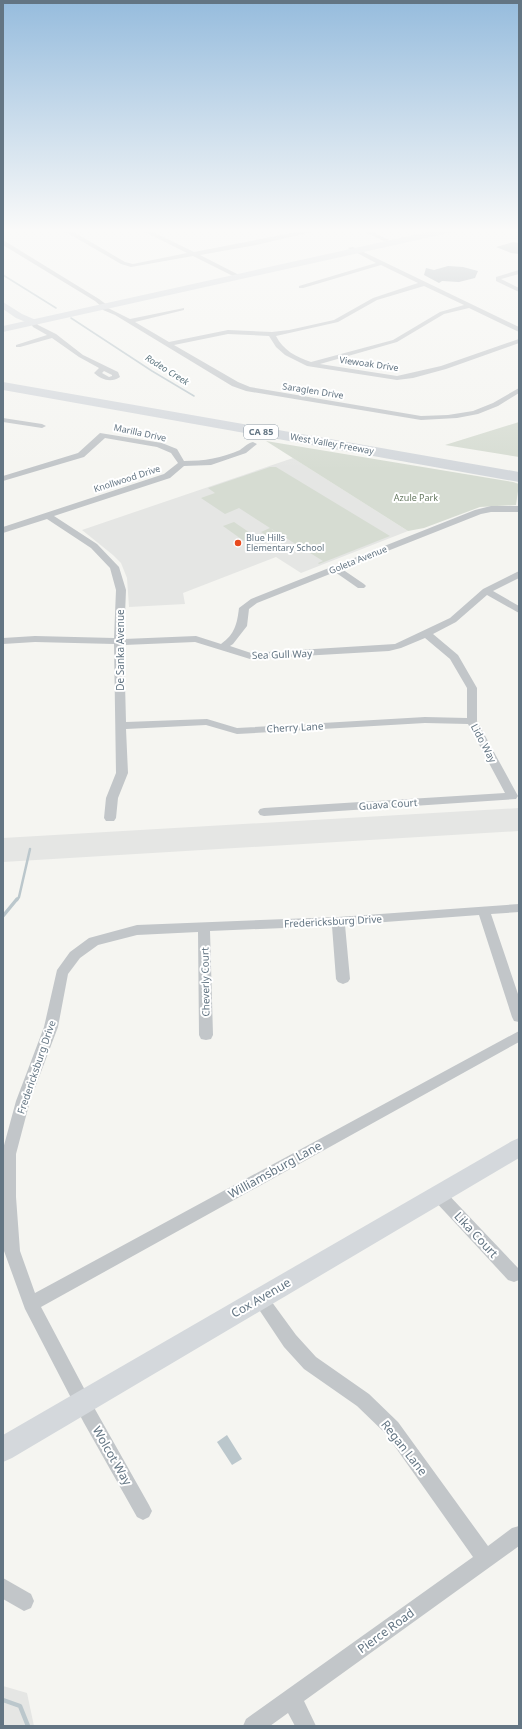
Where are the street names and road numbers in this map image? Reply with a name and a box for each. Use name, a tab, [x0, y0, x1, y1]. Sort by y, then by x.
street label: Viewoak Drive	[339, 353, 399, 374]
street label: Saraglen Drive	[282, 379, 345, 402]
street label: Marilla Drive	[113, 421, 168, 444]
road number: CA 85	[244, 425, 278, 439]
street label: West Valley Freeway	[289, 430, 375, 457]
street label: Knollwood Drive	[92, 462, 162, 495]
street label: Goleta Avenue	[327, 542, 389, 577]
street label: De Sanka Avenue	[113, 609, 127, 691]
street label: Sea Gull Way	[252, 646, 313, 662]
street label: Cherry Lane	[266, 719, 324, 735]
street label: Lido Way	[468, 721, 501, 766]
street label: Guava Court	[358, 795, 418, 813]
street label: Fredericksburg Drive	[284, 911, 383, 931]
street label: Cheverly Court	[197, 947, 213, 1017]
street label: Fredericksburg Drive	[13, 1018, 59, 1116]
street label: Williamsburg Lane	[225, 1137, 325, 1202]
street label: Lika Court	[451, 1208, 503, 1262]
street label: Cox Avenue	[228, 1274, 294, 1321]
street label: Regan Lane	[377, 1416, 432, 1479]
street label: Wolcot Way	[89, 1423, 137, 1489]
street label: Pierce Road	[354, 1604, 418, 1657]

